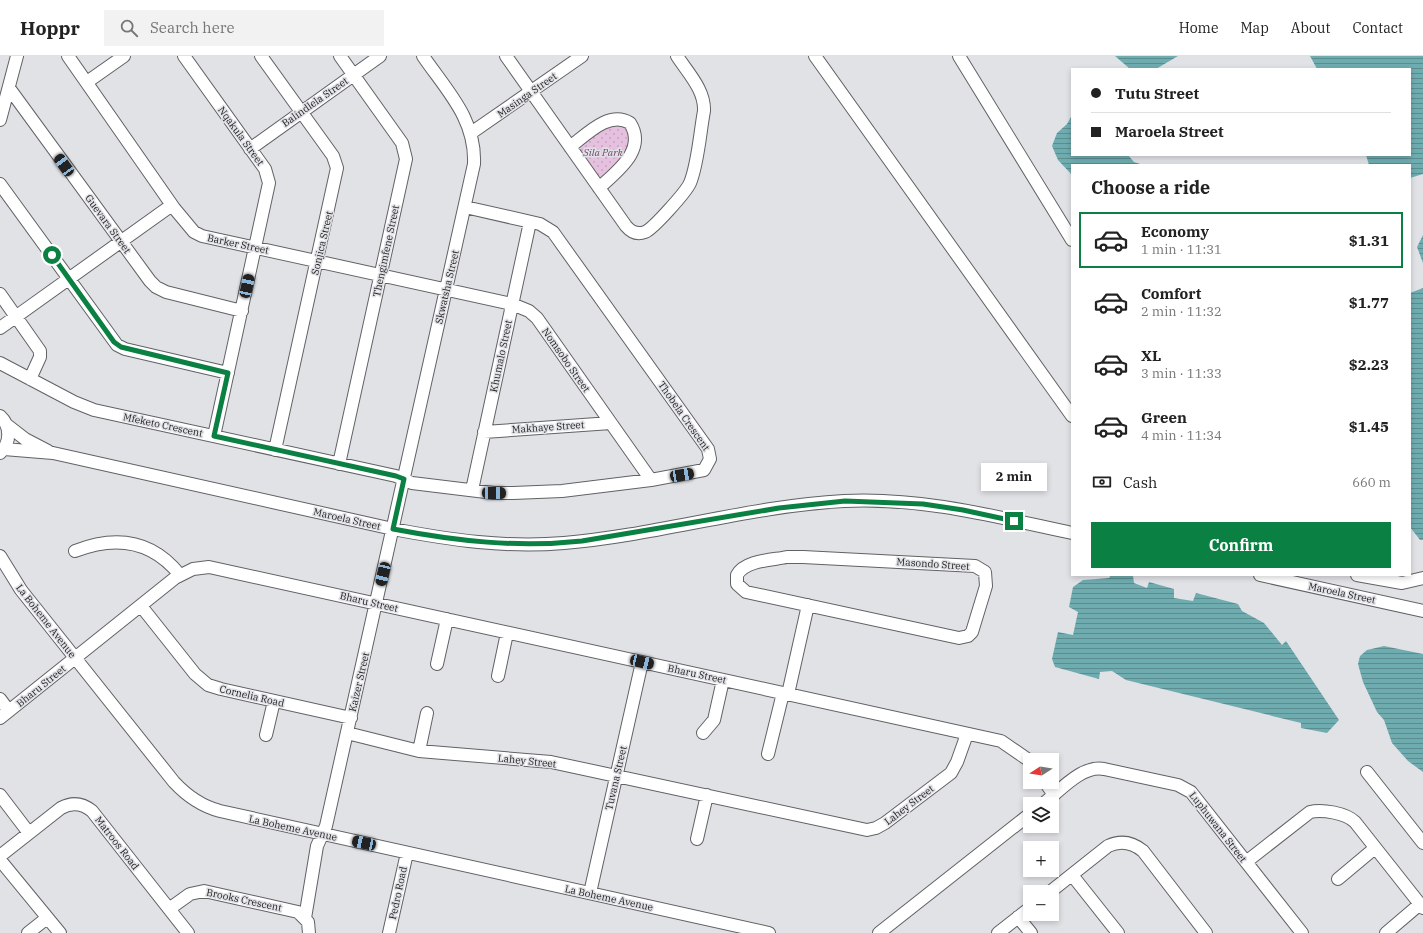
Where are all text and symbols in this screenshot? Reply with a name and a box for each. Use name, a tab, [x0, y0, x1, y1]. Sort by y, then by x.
search box	[104, 10, 384, 46]
text: Hoppr	[20, 16, 80, 40]
icon: search	[118, 17, 140, 39]
text: Search here	[150, 18, 234, 37]
text: Home	[1179, 19, 1218, 37]
text: Map	[1240, 19, 1269, 37]
text: About	[1291, 19, 1330, 37]
text: Contact	[1352, 19, 1403, 37]
street label: Masinga Street	[495, 69, 560, 120]
street label: Balindlela Street	[279, 74, 351, 130]
text: Tutu Street	[1115, 84, 1199, 103]
street label: Nqakula Street	[215, 104, 267, 168]
text: Maroela Street	[1115, 122, 1224, 141]
park label: Sila Park	[582, 146, 624, 159]
car	[52, 152, 76, 178]
text: Choose a ride	[1091, 176, 1210, 199]
street label: Guevara Street	[82, 192, 134, 256]
street label: Thengimfene Street	[370, 203, 402, 298]
street label: Sonjica Street	[308, 209, 336, 276]
icon: car	[1093, 222, 1129, 258]
text: Economy	[1141, 222, 1209, 241]
street label: Barker Street	[206, 231, 270, 257]
text: $1.31	[1349, 231, 1389, 250]
text: 1 min · 11:31	[1141, 241, 1222, 258]
route start	[43, 246, 61, 264]
street label: Skwatsha Street	[432, 248, 462, 325]
car	[239, 273, 255, 299]
icon: car	[1093, 284, 1129, 320]
text: Comfort	[1141, 284, 1201, 303]
text: $1.77	[1349, 293, 1389, 312]
text: 2 min · 11:32	[1141, 303, 1222, 320]
street label: Khumalo Street	[487, 318, 515, 393]
street label: Nomsobo Street	[539, 325, 593, 395]
icon: car	[1093, 346, 1129, 382]
text: XL	[1141, 346, 1161, 365]
text: $2.23	[1349, 355, 1389, 374]
text: 3 min · 11:33	[1141, 365, 1222, 382]
street label: Thobela Crescent	[655, 379, 713, 454]
icon: car	[1093, 408, 1129, 444]
text: Green	[1141, 408, 1187, 427]
street label: Mfeketo Crescent	[122, 410, 205, 440]
text: $1.45	[1349, 417, 1389, 436]
street label: Makhaye Street	[511, 418, 585, 436]
text: 4 min · 11:34	[1141, 427, 1222, 444]
callout: 2 min	[981, 463, 1047, 491]
car	[669, 467, 695, 483]
text: 2 min	[996, 468, 1032, 485]
icon: cash	[1091, 471, 1113, 493]
text: Cash	[1123, 473, 1157, 492]
text: 660 m	[1352, 474, 1391, 491]
car	[482, 487, 506, 499]
street label: Maroela Street	[312, 505, 382, 533]
route end	[1005, 512, 1023, 530]
button: Confirm	[1091, 522, 1391, 568]
street label: Masondo Street	[896, 555, 970, 573]
car	[374, 561, 392, 587]
street label: Maroela Street	[1307, 580, 1377, 607]
street label: La Boheme Avenue	[13, 582, 79, 660]
street label: Bharu Street	[338, 589, 400, 615]
street label: Kaizer Street	[346, 651, 372, 713]
car	[629, 653, 655, 671]
street label: Bharu Street	[666, 661, 728, 687]
street label: Bharu Street	[14, 662, 69, 710]
street label: Cornelia Road	[218, 682, 286, 710]
street label: Tuvana Street	[602, 744, 630, 811]
street label: Lahey Street	[497, 751, 557, 771]
north arrow	[1023, 753, 1059, 789]
map controls	[1023, 753, 1059, 921]
street label: Lahey Street	[882, 782, 937, 828]
street label: Luphuwana Street	[1186, 789, 1250, 865]
button: layers	[1023, 797, 1059, 833]
street label: La Boheme Avenue	[248, 812, 338, 844]
street label: Matroos Road	[92, 814, 142, 872]
car	[351, 835, 377, 851]
button: +	[1023, 841, 1059, 877]
street label: Pedro Road	[386, 865, 410, 921]
street label: La Boheme Avenue	[564, 882, 654, 914]
button: −	[1023, 885, 1059, 921]
street label: Brooks Crescent	[205, 886, 283, 914]

